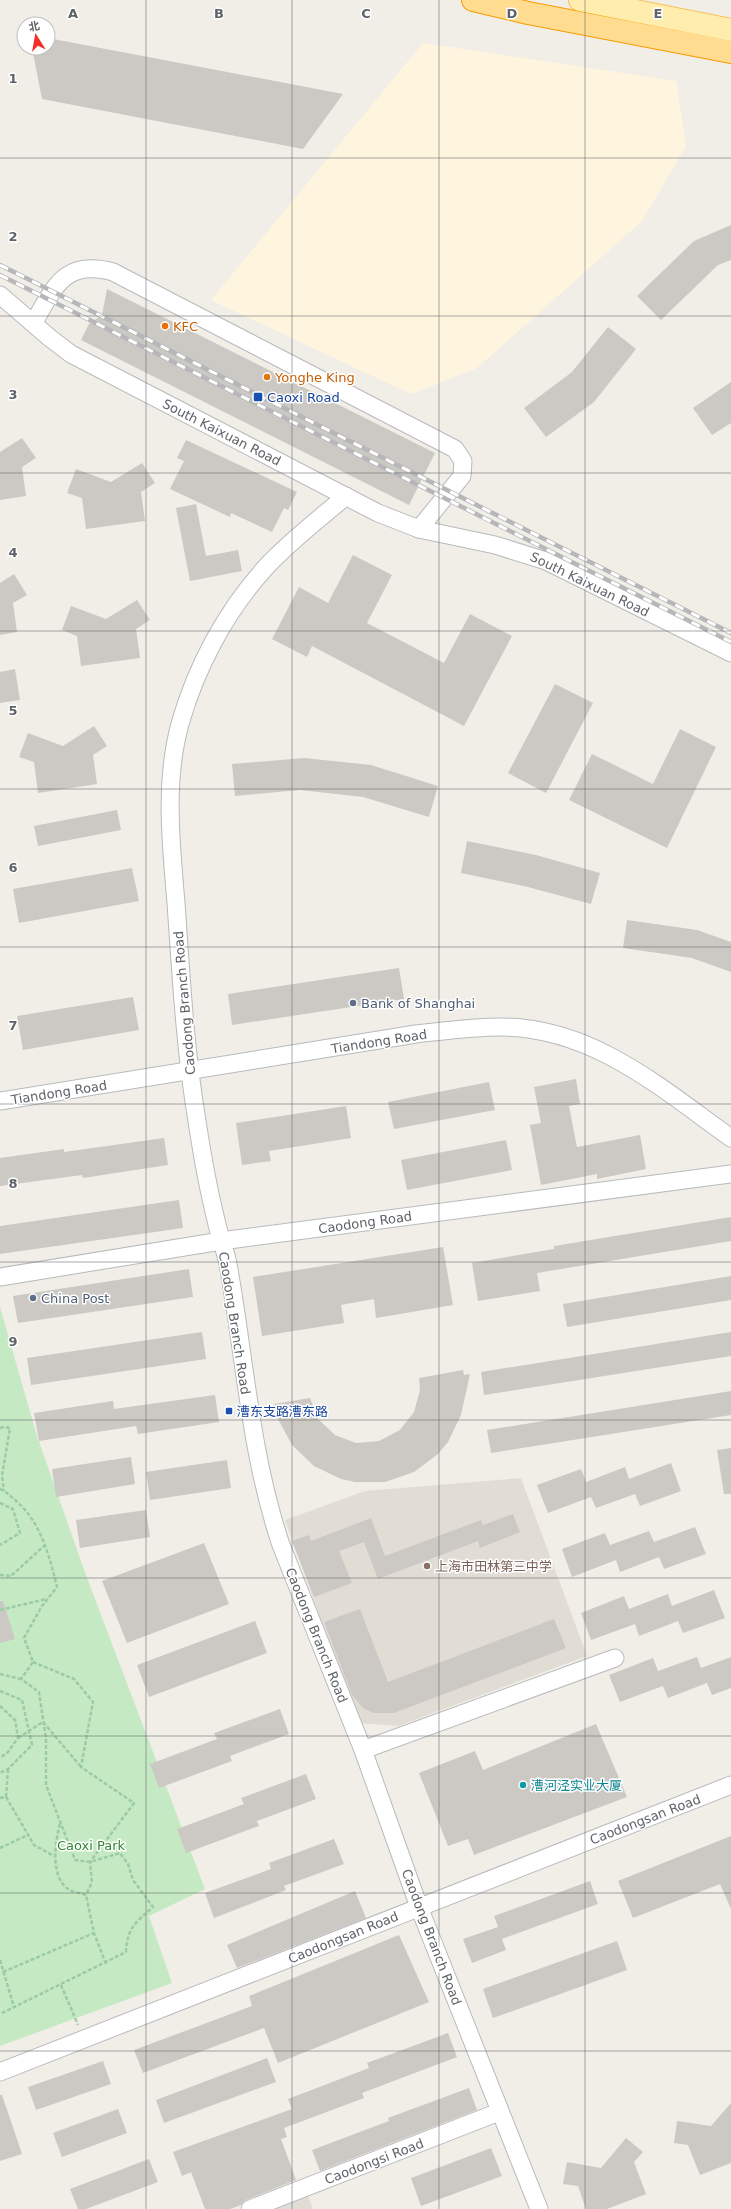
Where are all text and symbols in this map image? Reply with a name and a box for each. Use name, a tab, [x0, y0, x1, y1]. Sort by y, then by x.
text: A	[68, 6, 78, 21]
text: B	[214, 6, 224, 21]
text: C	[361, 6, 371, 21]
text: D	[507, 6, 518, 21]
text: E	[654, 6, 662, 21]
north arrow	[16, 16, 56, 56]
text: 北	[28, 19, 41, 34]
text: 1	[8, 71, 18, 86]
text: 2	[8, 229, 18, 244]
place label: KFC	[173, 319, 198, 334]
marker: KFC	[160, 321, 170, 331]
place label: Yonghe King	[274, 370, 355, 385]
marker: Yonghe King	[262, 372, 272, 382]
text: 3	[8, 387, 18, 402]
place label: Caoxi Road	[267, 390, 340, 405]
marker: Caoxi Road	[252, 391, 264, 403]
street label: South Kaixuan Road	[160, 396, 283, 469]
text: 4	[8, 545, 18, 560]
street label: South Kaixuan Road	[528, 549, 652, 620]
text: 5	[8, 703, 18, 718]
text: 6	[8, 860, 18, 875]
street label: Caodong Branch Road	[171, 930, 198, 1076]
place label: Bank of Shanghai	[361, 996, 475, 1011]
marker: Bank of Shanghai	[348, 998, 358, 1008]
text: 7	[8, 1018, 18, 1033]
street label: Tiandong Road	[329, 1027, 428, 1057]
street label: Tiandong Road	[9, 1078, 108, 1108]
text: 8	[8, 1176, 18, 1191]
street label: Caodong Road	[317, 1208, 413, 1236]
street label: Caodong Branch Road	[216, 1251, 253, 1396]
place label: China Post	[41, 1291, 109, 1306]
marker: China Post	[28, 1293, 38, 1303]
text: 9	[8, 1334, 18, 1349]
place label: 漕东支路漕东路	[236, 1404, 328, 1419]
marker: 漕东支路漕东路	[224, 1406, 234, 1416]
place label: 上海市田林第三中学	[435, 1559, 552, 1574]
marker: 上海市田林第三中学	[422, 1561, 432, 1571]
street label: Caodong Branch Road	[283, 1565, 351, 1705]
place label: 漕河泾实业大厦	[530, 1778, 622, 1793]
marker: 漕河泾实业大厦	[518, 1780, 528, 1790]
street label: Caodongsan Road	[588, 1791, 703, 1848]
park label: Caoxi Park	[57, 1838, 126, 1853]
street label: Caodong Branch Road	[399, 1867, 464, 2007]
street label: Caodongsan Road	[286, 1909, 400, 1966]
street label: Caodongsi Road	[323, 2136, 426, 2187]

